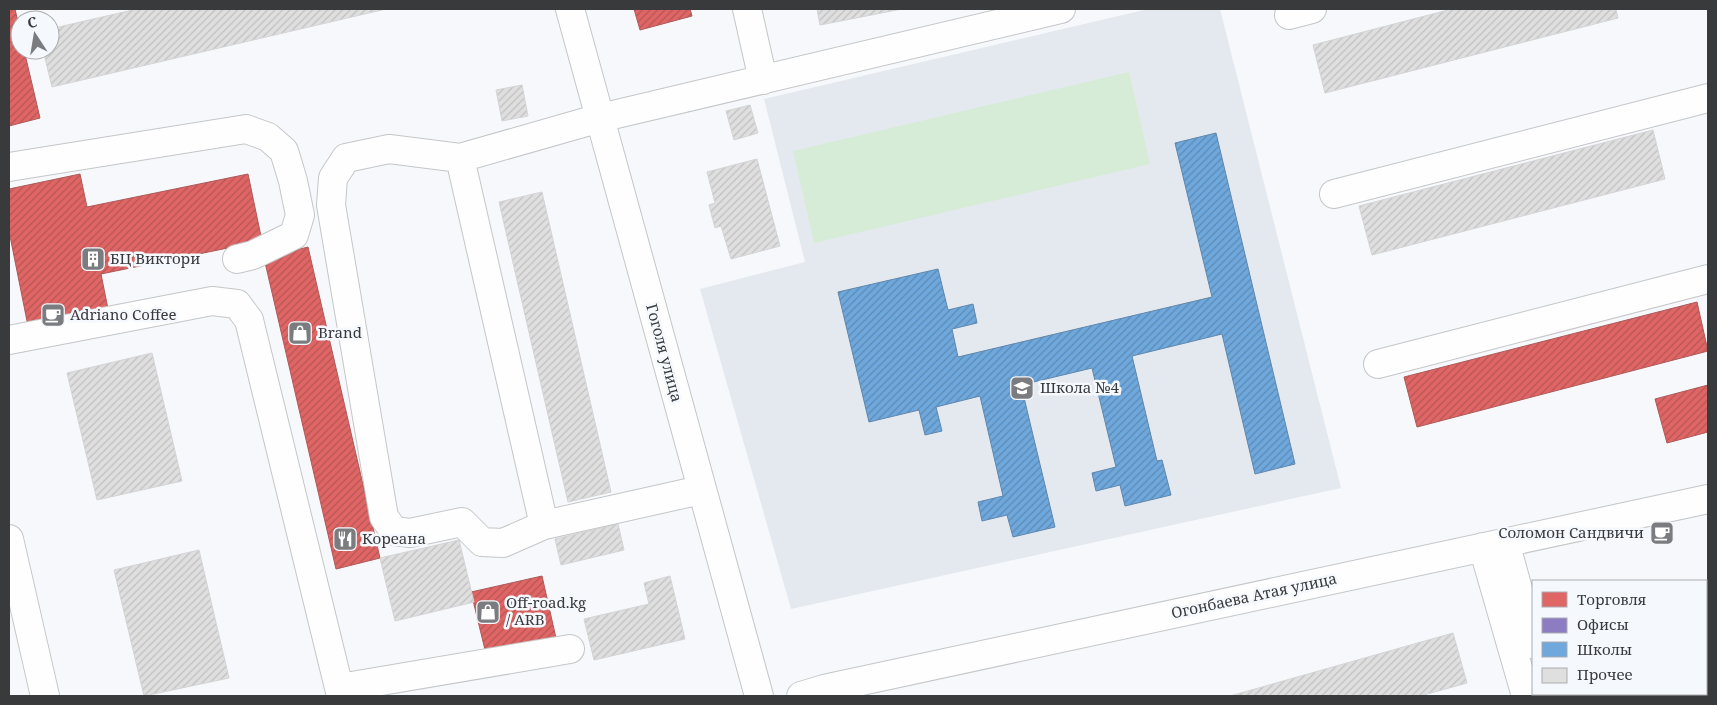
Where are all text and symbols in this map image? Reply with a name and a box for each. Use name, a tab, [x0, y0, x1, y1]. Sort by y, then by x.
north arrow	[10, 10, 60, 60]
text: С	[26, 12, 39, 32]
building icon: БЦ Виктори	[80, 246, 106, 272]
place label: БЦ Виктори	[110, 248, 200, 268]
street label: Гоголя улица	[642, 301, 688, 404]
cafe icon: Adriano Coffee	[40, 302, 66, 328]
place label: Adriano Coffee	[70, 304, 177, 324]
shop icon: Brand	[287, 320, 313, 346]
place label: Brand	[318, 322, 362, 342]
school or university icon: Школа №4	[1009, 375, 1035, 401]
place label: Школа №4	[1040, 377, 1120, 397]
cafe icon: Соломон Сандвичи	[1649, 520, 1675, 546]
place label: Соломон Сандвичи	[1498, 522, 1644, 542]
restaurant icon: Кореана	[332, 526, 358, 552]
place label: Кореана	[362, 528, 426, 548]
street label: Огонбаева Атая улица	[1169, 568, 1338, 622]
legend	[1532, 580, 1707, 695]
text: Торговля	[1577, 589, 1646, 609]
place label: Off-road.kg / ARB	[506, 592, 586, 629]
shop icon: Off-road.kg / ARB	[475, 599, 501, 625]
text: Офисы	[1577, 614, 1629, 634]
text: Школы	[1577, 639, 1632, 659]
text: Прочее	[1577, 664, 1633, 684]

